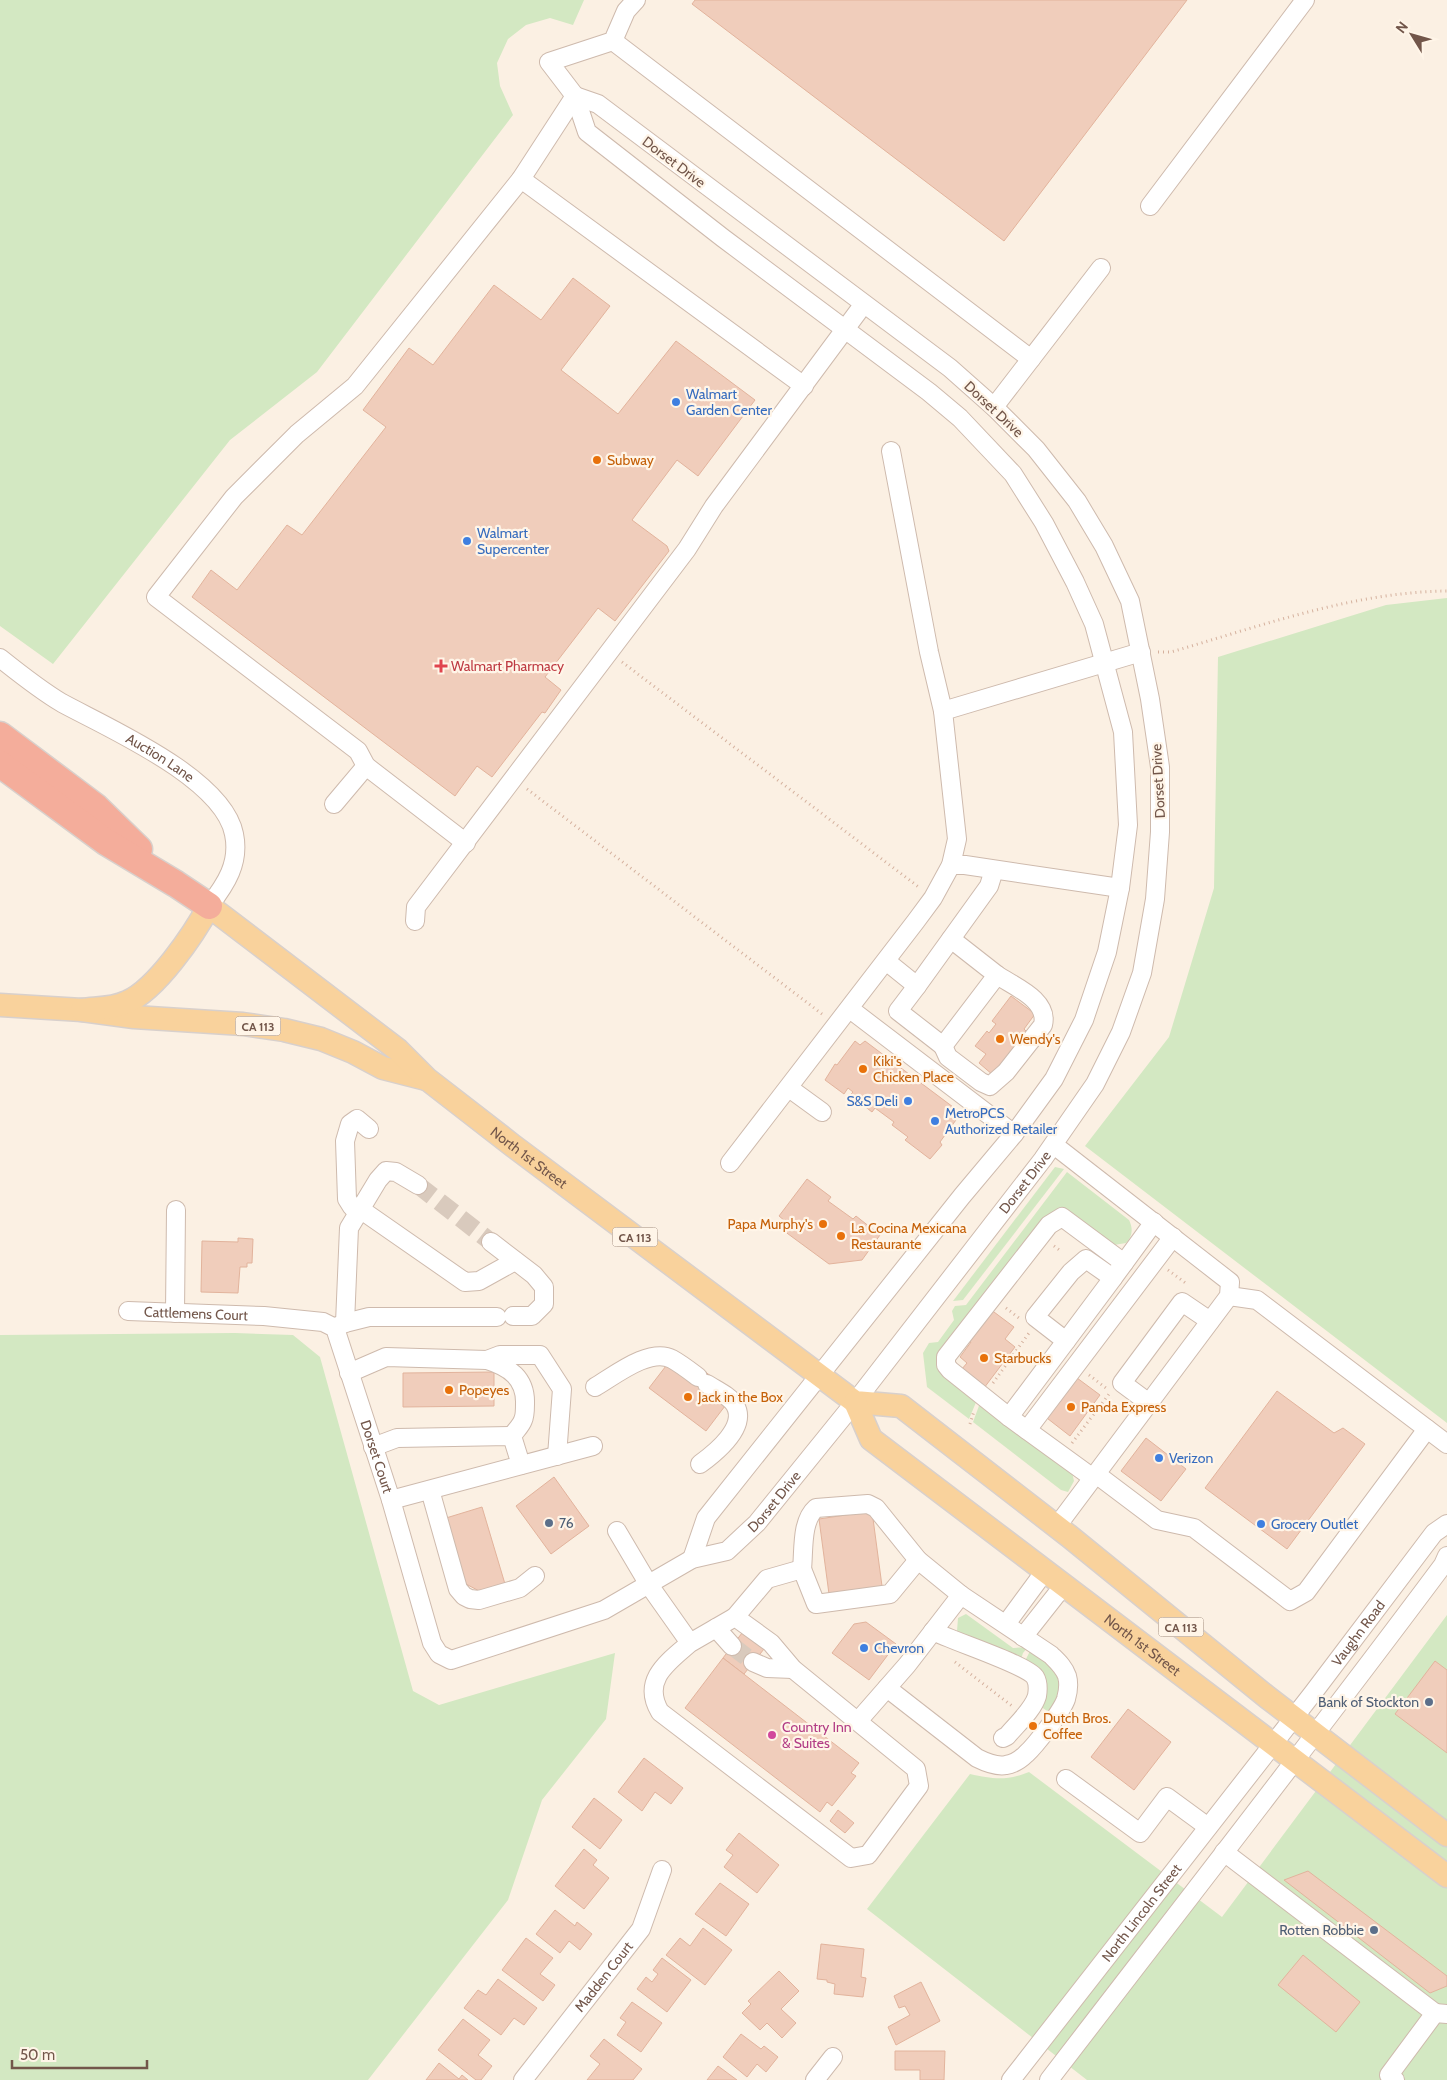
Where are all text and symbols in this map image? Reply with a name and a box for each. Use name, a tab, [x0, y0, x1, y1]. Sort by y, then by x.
north arrow	[1387, 10, 1437, 60]
text: N	[1391, 18, 1412, 37]
street label: Dorset Drive	[639, 132, 709, 192]
street label: Dorset Drive	[961, 377, 1027, 441]
place label: Walmart Garden Center	[686, 385, 772, 419]
marker: Walmart Garden Center	[670, 396, 682, 408]
place label: Subway	[607, 451, 654, 469]
marker: Subway	[591, 454, 603, 466]
place label: Walmart Supercenter	[477, 524, 550, 558]
marker: Walmart Supercenter	[461, 535, 473, 547]
place label: Walmart Pharmacy	[451, 657, 564, 675]
marker: Walmart Pharmacy	[435, 660, 447, 672]
street label: Auction Lane	[123, 729, 198, 786]
street label: Dorset Drive	[1147, 743, 1169, 819]
road number: CA 113	[236, 1016, 280, 1036]
place label: Wendy's	[1010, 1030, 1061, 1048]
marker: Wendy's	[994, 1033, 1006, 1045]
place label: Kiki's Chicken Place	[873, 1052, 954, 1086]
marker: Kiki's Chicken Place	[857, 1063, 869, 1075]
place label: S&S Deli	[846, 1092, 898, 1110]
marker: S&S Deli	[902, 1095, 914, 1107]
place label: MetroPCS Authorized Retailer	[945, 1104, 1058, 1138]
marker: MetroPCS Authorized Retailer	[929, 1115, 941, 1127]
street label: North 1st Street	[487, 1123, 571, 1192]
street label: Dorset Drive	[995, 1147, 1055, 1217]
place label: Papa Murphy's	[728, 1215, 813, 1233]
marker: Papa Murphy's	[817, 1218, 829, 1230]
place label: La Cocina Mexicana Restaurante	[851, 1219, 967, 1253]
road number: CA 113	[612, 1228, 658, 1246]
marker: La Cocina Mexicana Restaurante	[835, 1230, 847, 1242]
street label: Cattlemens Court	[144, 1303, 248, 1324]
place label: Starbucks	[994, 1349, 1052, 1367]
marker: Starbucks	[978, 1352, 990, 1364]
place label: Popeyes	[459, 1381, 510, 1399]
marker: Popeyes	[443, 1384, 455, 1396]
place label: Jack in the Box	[697, 1388, 783, 1406]
marker: Jack in the Box	[682, 1391, 694, 1403]
place label: Panda Express	[1081, 1398, 1166, 1416]
marker: Panda Express	[1065, 1401, 1077, 1413]
street label: Dorset Court	[357, 1418, 397, 1496]
place label: Verizon	[1169, 1449, 1213, 1467]
marker: Verizon	[1153, 1452, 1165, 1464]
street label: Dorset Drive	[744, 1467, 805, 1536]
place label: 76	[559, 1514, 574, 1532]
place label: Grocery Outlet	[1271, 1515, 1359, 1533]
marker: 76	[543, 1517, 555, 1529]
marker: Grocery Outlet	[1255, 1518, 1267, 1530]
street label: Vaughn Road	[1328, 1597, 1389, 1670]
street label: North 1st Street	[1101, 1610, 1185, 1680]
road number: CA 113	[1158, 1618, 1204, 1636]
place label: Chevron	[874, 1639, 924, 1657]
marker: Chevron	[858, 1642, 870, 1654]
place label: Bank of Stockton	[1318, 1693, 1419, 1711]
marker: Bank of Stockton	[1423, 1696, 1435, 1708]
place label: Dutch Bros. Coffee	[1043, 1709, 1111, 1743]
place label: Country Inn & Suites	[782, 1718, 852, 1752]
marker: Dutch Bros. Coffee	[1027, 1720, 1039, 1732]
marker: Country Inn & Suites	[766, 1729, 778, 1741]
street label: North Lincoln Street	[1098, 1860, 1185, 1965]
place label: Rotten Robbie	[1279, 1921, 1364, 1939]
marker: Rotten Robbie	[1368, 1924, 1380, 1936]
street label: Madden Court	[571, 1938, 637, 2016]
scale bar	[12, 2038, 148, 2070]
text: 50 m	[20, 2046, 55, 2064]

